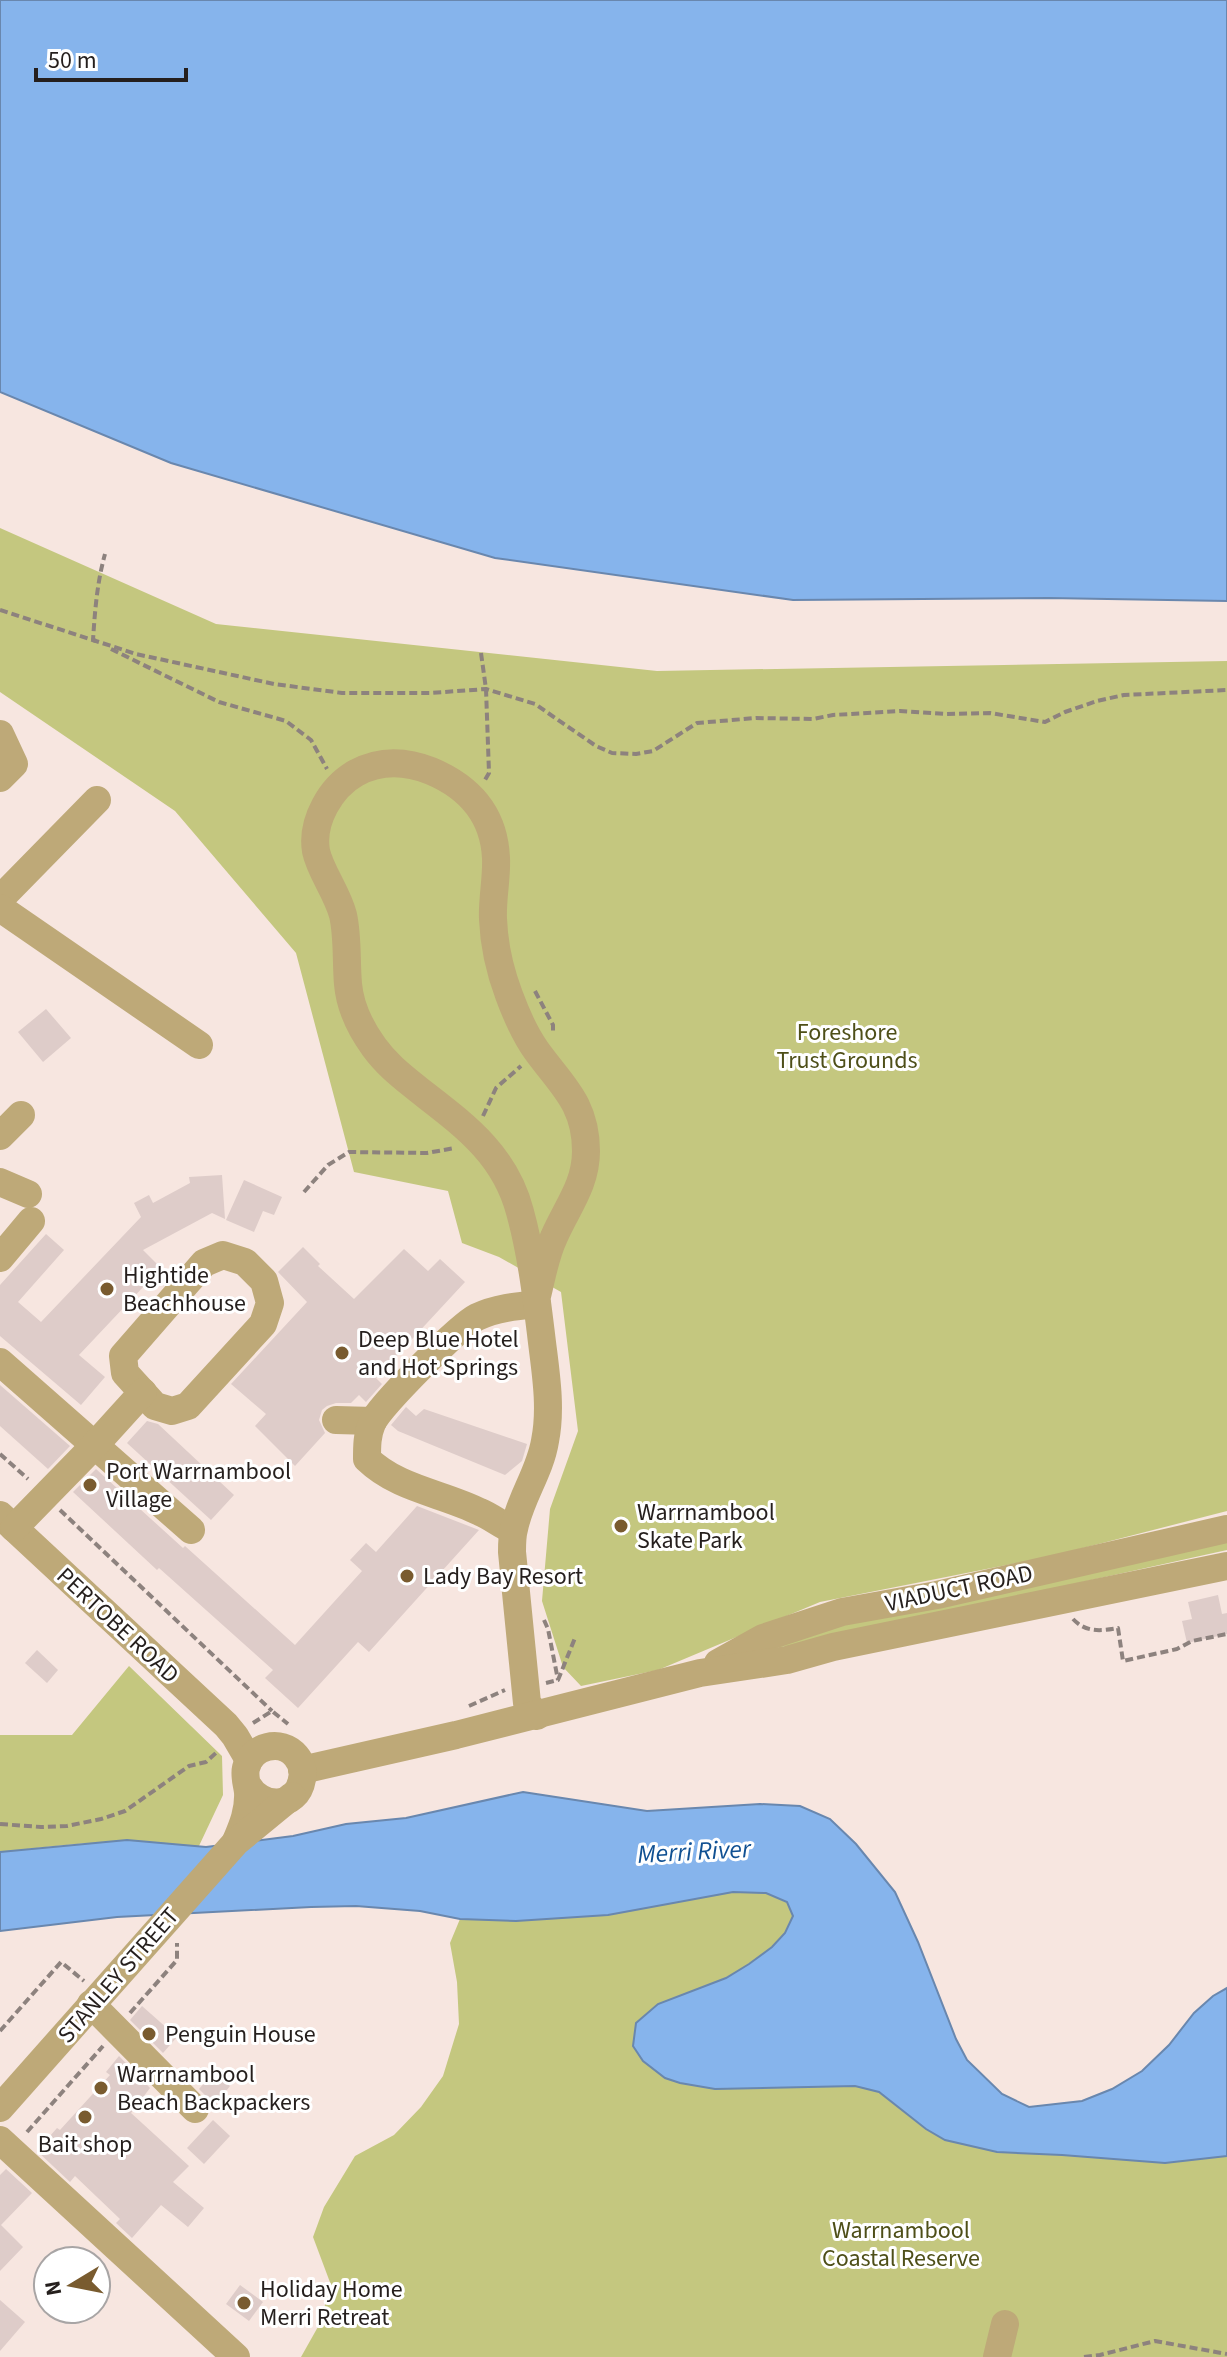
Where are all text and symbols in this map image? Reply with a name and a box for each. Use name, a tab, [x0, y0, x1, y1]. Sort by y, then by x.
scale bar	[36, 32, 186, 82]
text: 50 m	[48, 43, 97, 78]
park label: Foreshore Trust Grounds	[776, 1015, 918, 1078]
place label: Hightide Beachhouse	[123, 1258, 246, 1321]
marker: Hightide Beachhouse	[98, 1280, 116, 1298]
place label: Deep Blue Hotel and Hot Springs	[358, 1322, 519, 1385]
marker: Deep Blue Hotel and Hot Springs	[333, 1344, 351, 1362]
place label: Port Warrnambool Village	[106, 1454, 291, 1517]
marker: Port Warrnambool Village	[81, 1476, 99, 1494]
place label: Warrnambool Skate Park	[637, 1495, 775, 1558]
marker: Warrnambool Skate Park	[612, 1517, 630, 1535]
street label: VIADUCT ROAD	[882, 1556, 1036, 1621]
street label: PERTOBE ROAD	[48, 1559, 187, 1692]
place label: Lady Bay Resort	[423, 1559, 583, 1594]
marker: Lady Bay Resort	[398, 1567, 416, 1585]
water label: Merri River	[636, 1830, 753, 1873]
street label: STANLEY STREET	[49, 1899, 188, 2051]
place label: Penguin House	[165, 2017, 316, 2052]
marker: Penguin House	[140, 2025, 158, 2043]
place label: Warrnambool Beach Backpackers	[117, 2057, 310, 2120]
marker: Warrnambool Beach Backpackers	[92, 2079, 110, 2097]
marker: Bait shop	[76, 2108, 94, 2126]
place label: Bait shop	[38, 2127, 132, 2162]
park label: Warrnambool Coastal Reserve	[822, 2213, 980, 2276]
north arrow	[32, 2245, 112, 2325]
place label: Holiday Home Merri Retreat	[260, 2272, 403, 2335]
text: N	[36, 2278, 70, 2298]
marker: Holiday Home Merri Retreat	[235, 2294, 253, 2312]

